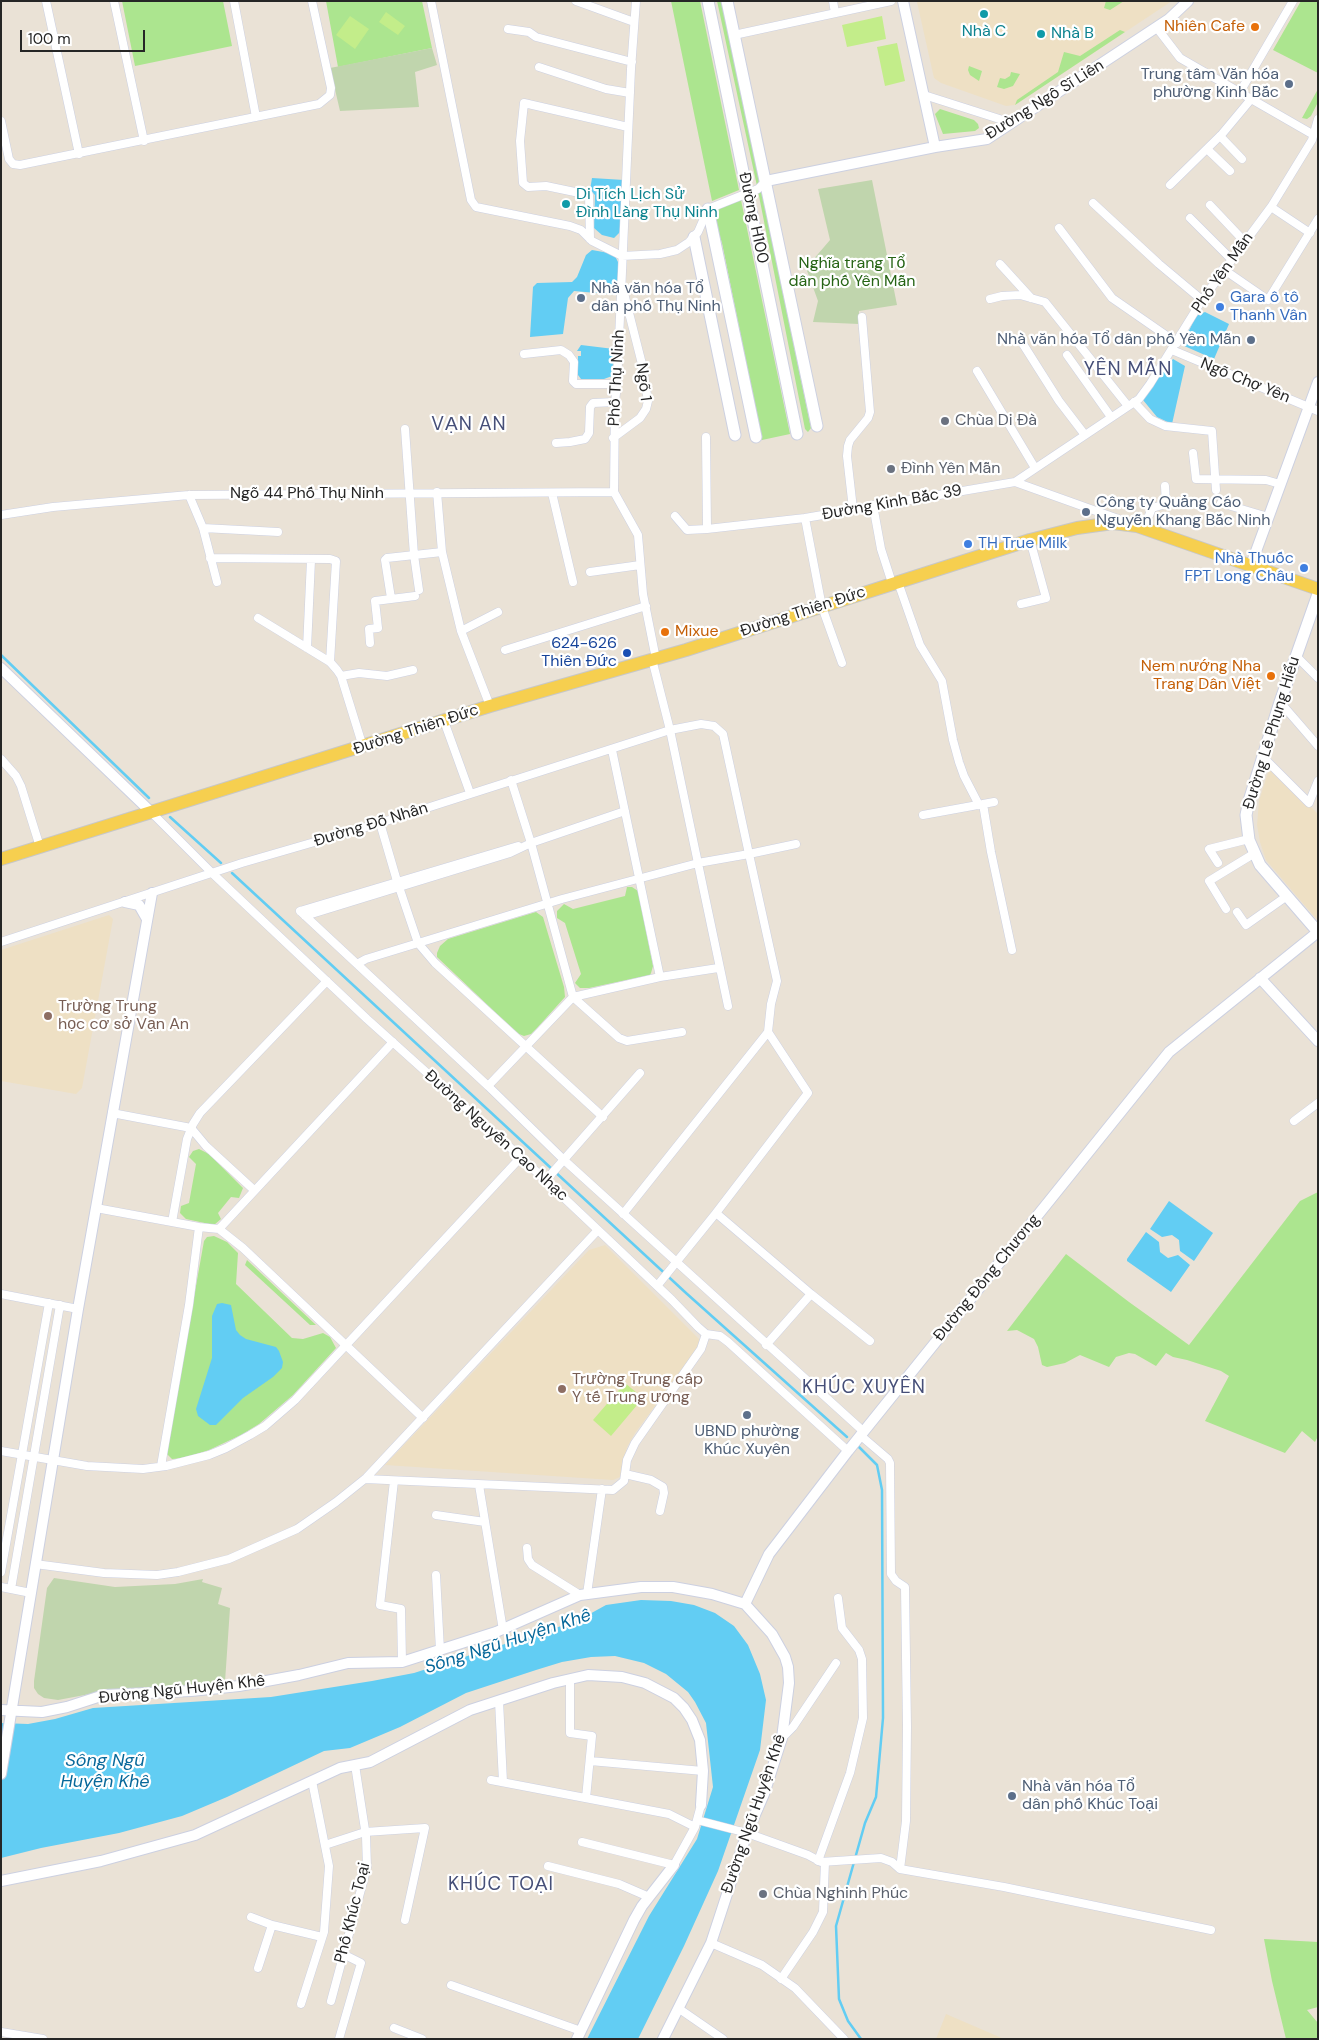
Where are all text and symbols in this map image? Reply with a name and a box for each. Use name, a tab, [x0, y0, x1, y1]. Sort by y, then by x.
marker: Nhà C	[978, 8, 990, 20]
place label: Nhiên Cafe	[1164, 17, 1245, 37]
scale bar	[22, 20, 148, 52]
marker: Nhiên Cafe	[1249, 21, 1261, 33]
place label: Nhà C	[962, 22, 1006, 42]
place label: Nhà B	[1051, 24, 1094, 44]
marker: Nhà B	[1035, 28, 1047, 40]
text: 100 m	[28, 29, 71, 49]
street label: Đường Ngô Sĩ Liên	[983, 56, 1107, 144]
place label: Trung tâm Văn hóa phường Kinh Bắc	[1141, 65, 1279, 103]
marker: Trung tâm Văn hóa phường Kinh Bắc	[1283, 78, 1295, 90]
street label: Đường H100	[734, 172, 772, 264]
place label: Di Tích Lịch Sử Đình Làng Thụ Ninh	[576, 185, 718, 223]
marker: Di Tích Lịch Sử Đình Làng Thụ Ninh	[560, 198, 572, 210]
street label: Phố Yên Mẫn	[1188, 229, 1258, 317]
park label: Nghĩa trang Tổ dân phố Yên Mẫn	[789, 254, 915, 292]
place label: Nhà văn hóa Tổ dân phố Thụ Ninh	[591, 279, 722, 317]
place label: Gara ô tô Thanh Vân	[1230, 288, 1307, 326]
marker: Nhà văn hóa Tổ dân phố Thụ Ninh	[575, 292, 587, 304]
marker: Gara ô tô Thanh Vân	[1214, 301, 1226, 313]
street label: Phố Thụ Ninh	[605, 329, 629, 427]
place label: Nhà văn hóa Tổ dân phố Yên Mẫn	[996, 330, 1241, 350]
marker: Nhà văn hóa Tổ dân phố Yên Mẫn	[1245, 334, 1257, 346]
street label: Ngõ Chợ Yên	[1198, 354, 1292, 408]
district label: YÊN MẪN	[1083, 359, 1173, 381]
street label: Ngõ 1	[631, 362, 655, 402]
place label: Chùa Di Đà	[955, 411, 1037, 431]
district label: VẠN AN	[431, 414, 507, 436]
marker: Chùa Di Đà	[939, 415, 951, 427]
place label: Đình Yên Mẫn	[901, 459, 1000, 479]
marker: Đình Yên Mẫn	[885, 463, 897, 475]
street label: Đường Kinh Bắc 39	[822, 481, 962, 525]
street label: Ngõ 44 Phố Thụ Ninh	[230, 484, 384, 504]
place label: Công ty Quảng Cáo Nguyễn Khang Bắc Ninh	[1096, 493, 1270, 531]
marker: Công ty Quảng Cáo Nguyễn Khang Bắc Ninh	[1080, 506, 1092, 518]
place label: TH True Milk	[978, 534, 1068, 554]
marker: TH True Milk	[962, 538, 974, 550]
place label: Nhà Thuốc FPT Long Châu	[1184, 549, 1294, 587]
marker: Nhà Thuốc FPT Long Châu	[1298, 562, 1310, 574]
street label: Đường Thiên Đức	[739, 583, 867, 641]
place label: Mixue	[675, 622, 718, 642]
marker: Mixue	[659, 626, 671, 638]
place label: 624-626 Thiên Đức	[542, 634, 617, 672]
marker: 624-626 Thiên Đức	[621, 647, 633, 659]
street label: Đường Lê Phụng Hiểu	[1240, 655, 1304, 811]
place label: Nem nướng Nha Trang Dân Việt	[1142, 657, 1261, 695]
marker: Nem nướng Nha Trang Dân Việt	[1265, 670, 1277, 682]
street label: Đường Thiên Đức	[352, 701, 480, 759]
street label: Đường Đỗ Nhân	[313, 799, 429, 851]
place label: Trường Trung học cơ sở Vạn An	[58, 997, 188, 1035]
marker: Trường Trung học cơ sở Vạn An	[42, 1010, 54, 1022]
street label: Đường Nguyễn Cao Nhạc	[421, 1067, 571, 1205]
street label: Đường Đồng Chương	[931, 1212, 1043, 1344]
place label: Trường Trung cấp Y tế Trung ương	[572, 1370, 701, 1408]
district label: KHÚC XUYÊN	[801, 1377, 927, 1399]
marker: Trường Trung cấp Y tế Trung ương	[556, 1383, 568, 1395]
marker: UBND phường Khúc Xuyên	[741, 1409, 753, 1421]
place label: UBND phường Khúc Xuyên	[695, 1422, 799, 1460]
water label: Sông Ngũ Huyện Khê	[422, 1605, 594, 1679]
street label: Đường Ngũ Huyện Khê	[99, 1672, 265, 1708]
street label: Đường Ngũ Huyện Khê	[718, 1733, 790, 1895]
water label: Sông Ngũ Huyện Khê	[60, 1750, 150, 1792]
place label: Nhà văn hóa Tổ dân phố Khúc Toại	[1022, 1777, 1158, 1815]
marker: Nhà văn hóa Tổ dân phố Khúc Toại	[1006, 1790, 1018, 1802]
street label: Phố Khúc Toại	[331, 1861, 375, 1965]
district label: KHÚC TOẠI	[447, 1874, 555, 1896]
place label: Chùa Nghinh Phúc	[773, 1884, 908, 1904]
marker: Chùa Nghinh Phúc	[757, 1888, 769, 1900]

